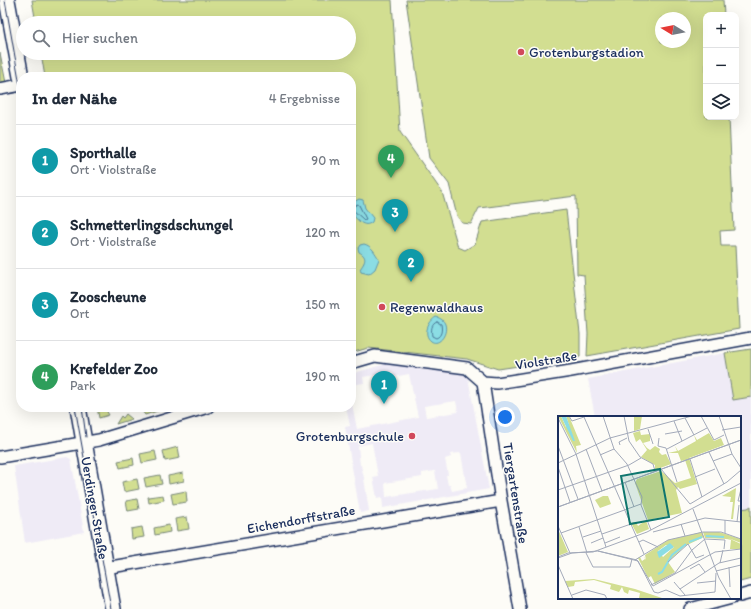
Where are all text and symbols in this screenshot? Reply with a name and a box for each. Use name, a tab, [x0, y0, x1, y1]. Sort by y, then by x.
north arrow	[655, 12, 691, 48]
map controls	[703, 12, 739, 120]
button: +	[703, 12, 739, 48]
search box	[16, 16, 356, 60]
icon: search	[30, 27, 52, 49]
text: Hier suchen	[62, 29, 138, 47]
place label: Grotenburgstadion	[529, 44, 644, 61]
marker: Grotenburgstadion	[516, 47, 526, 57]
button: −	[703, 48, 739, 84]
button: layers	[703, 84, 739, 120]
text: In der Nähe	[32, 88, 117, 108]
text: 4 Ergebnisse	[269, 91, 340, 106]
text: Sporthalle	[70, 144, 137, 162]
pin: 4	[378, 145, 404, 178]
text: 1	[42, 153, 48, 168]
text: 90 m	[311, 153, 340, 168]
text: Ort · Violstraße	[70, 162, 156, 177]
pin: 3	[382, 199, 408, 232]
text: Schmetterlingsdschungel	[70, 216, 233, 234]
text: 2	[42, 225, 48, 240]
text: 120 m	[305, 225, 340, 240]
text: Ort · Violstraße	[70, 234, 156, 249]
pin: 2	[398, 249, 424, 282]
text: Zooscheune	[70, 288, 146, 306]
text: 3	[41, 297, 49, 312]
text: 150 m	[305, 297, 340, 312]
place label: Regenwaldhaus	[390, 299, 483, 316]
marker: Regenwaldhaus	[377, 302, 387, 312]
text: Ort	[70, 306, 89, 321]
street label: Violstraße	[514, 347, 579, 374]
text: Krefelder Zoo	[70, 360, 158, 378]
text: 4	[41, 369, 49, 384]
text: 190 m	[305, 369, 340, 384]
pin: 1	[371, 371, 397, 404]
text: Park	[70, 378, 96, 393]
your location	[495, 407, 515, 427]
inset map	[558, 416, 741, 599]
place label: Grotenburgschule	[296, 428, 404, 445]
marker: Grotenburgschule	[407, 431, 417, 441]
street label: Tiergartenstraße	[499, 441, 532, 545]
street label: Uerdinger Straße	[77, 455, 112, 561]
street label: Eichendorffstraße	[246, 502, 357, 537]

